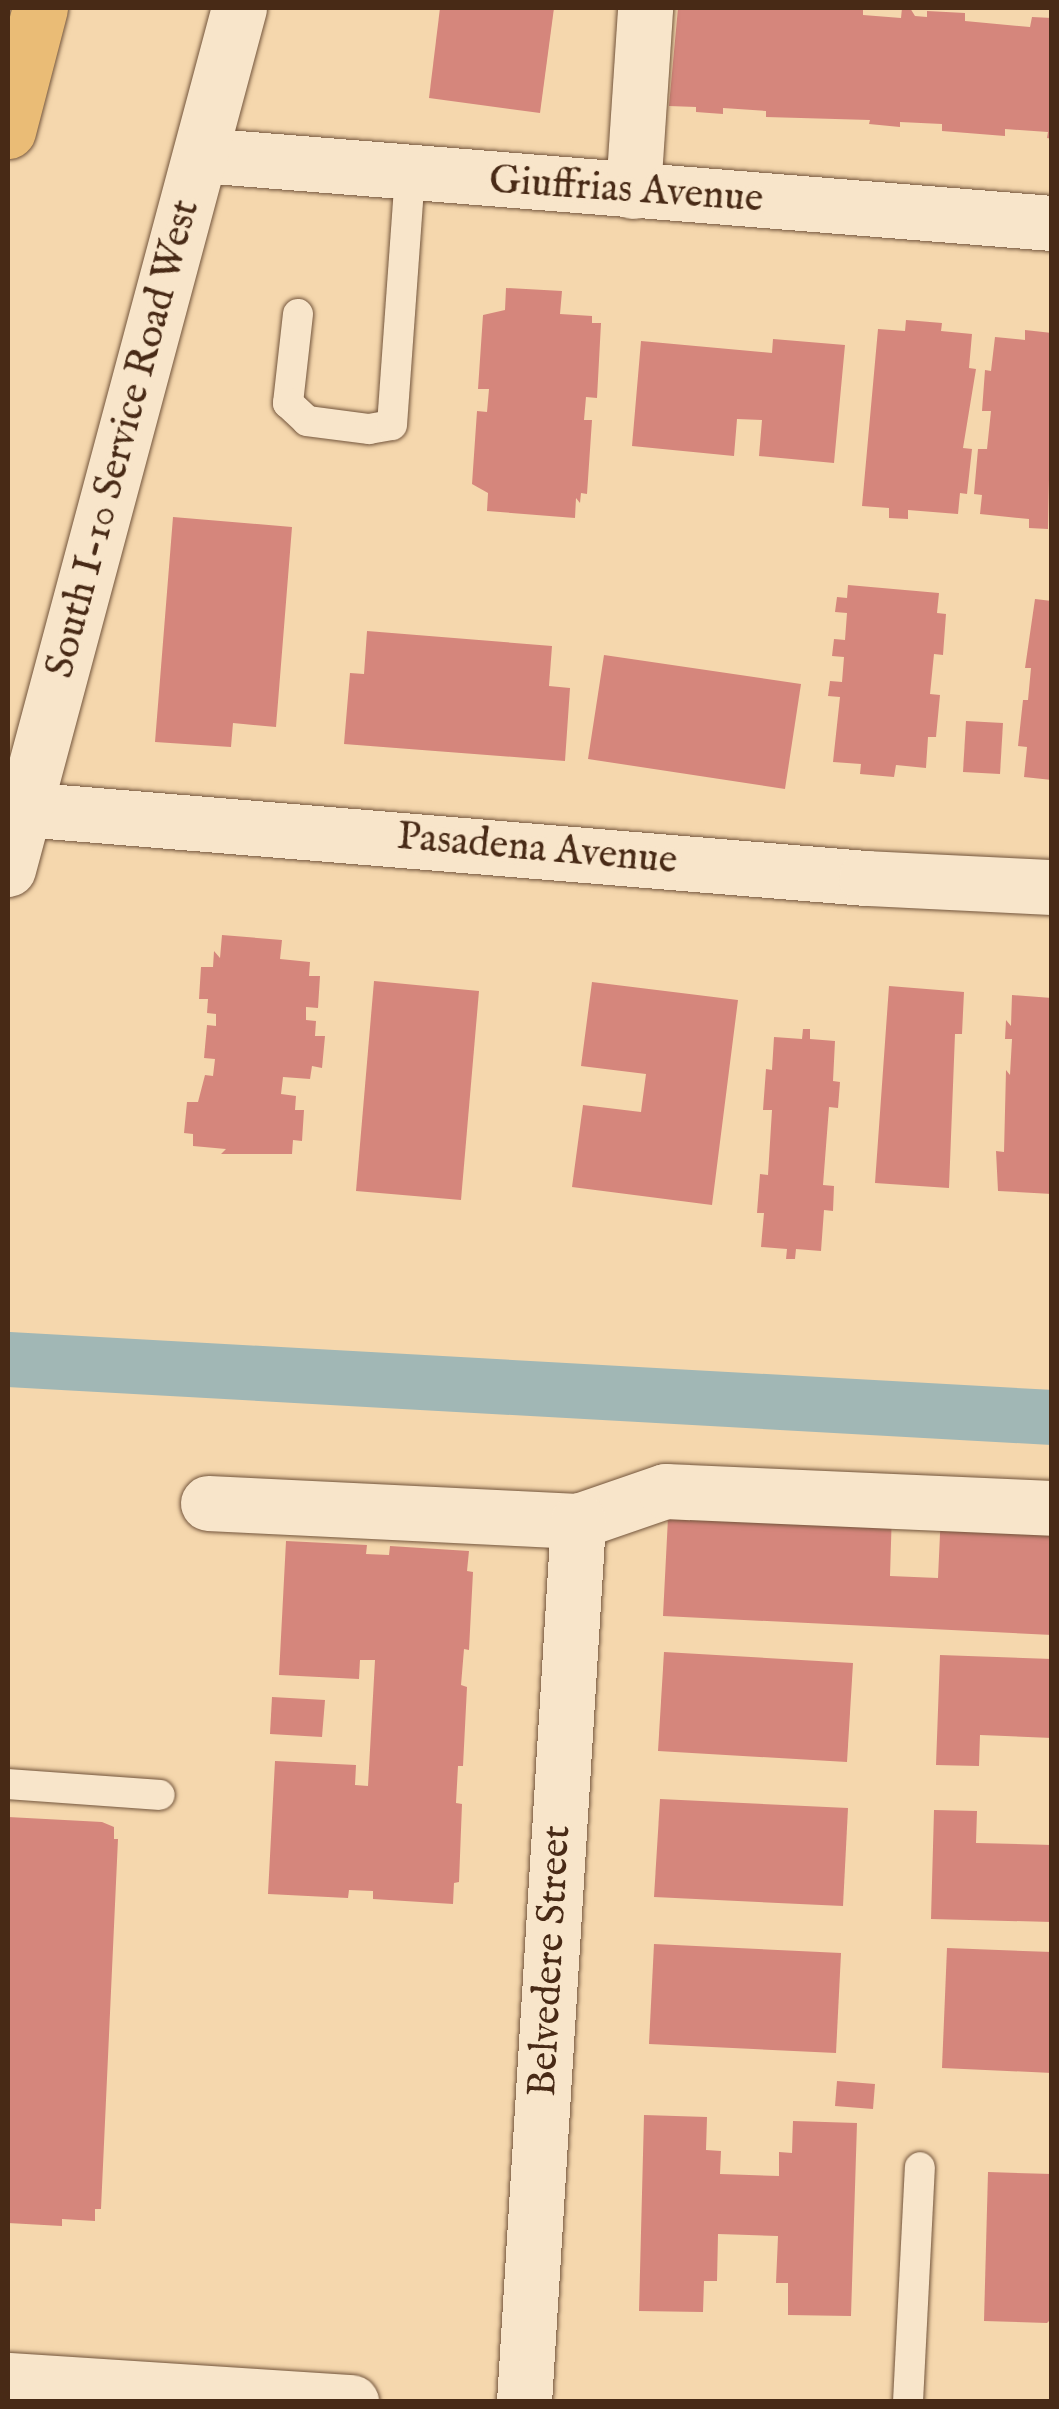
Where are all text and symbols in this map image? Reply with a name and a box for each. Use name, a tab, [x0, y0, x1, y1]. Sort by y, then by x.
street label: Giuffrias Avenue	[487, 157, 765, 225]
street label: South I-10 Service Road West	[37, 195, 211, 683]
street label: Pasadena Avenue	[395, 814, 679, 886]
street label: Belvedere Street	[520, 1824, 582, 2098]

